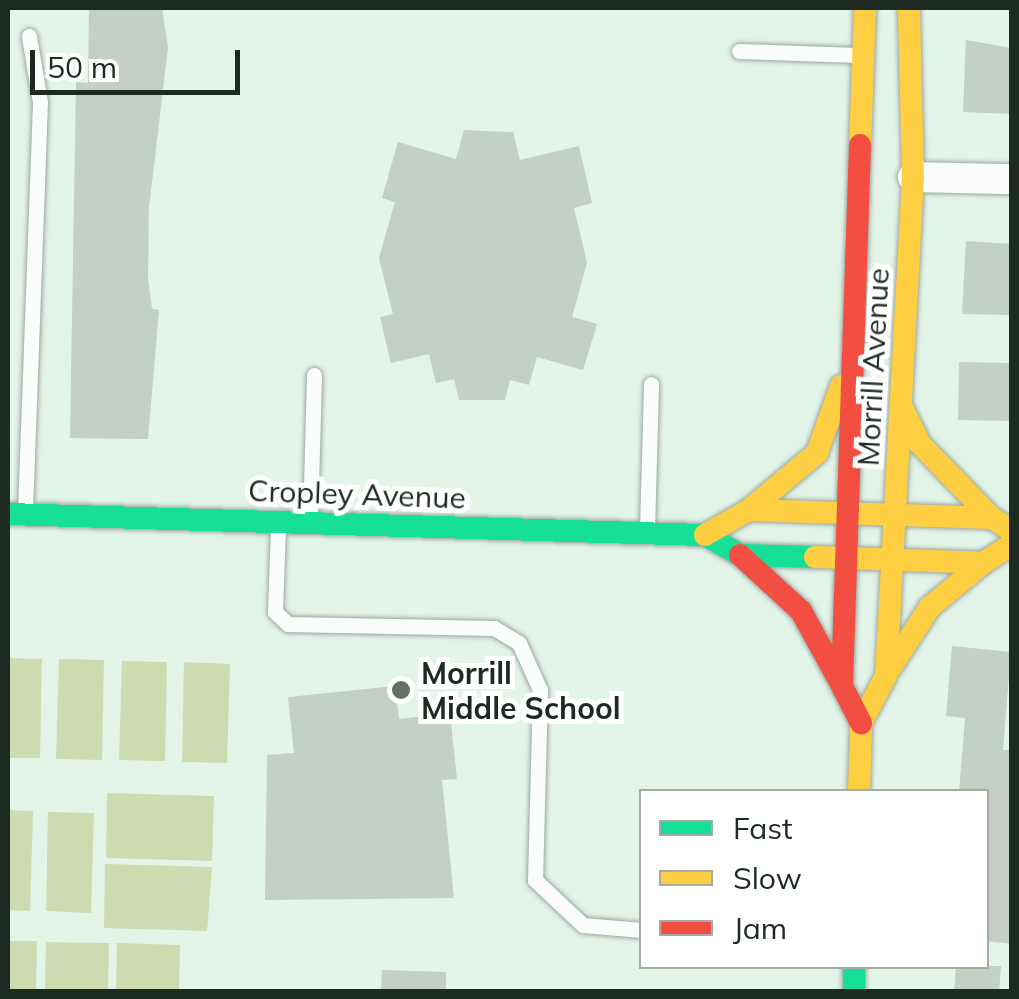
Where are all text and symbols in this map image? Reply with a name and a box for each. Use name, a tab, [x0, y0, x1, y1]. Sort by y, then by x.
scale bar	[35, 30, 245, 92]
text: 50 m	[47, 48, 117, 86]
street label: Morrill Avenue	[850, 267, 896, 467]
street label: Cropley Avenue	[248, 472, 466, 516]
place label: Morrill Middle School	[421, 655, 621, 726]
marker: Morrill Middle School	[390, 679, 412, 701]
legend	[639, 789, 989, 969]
text: Fast	[733, 809, 793, 847]
text: Slow	[733, 859, 802, 897]
text: Jam	[733, 909, 787, 947]

